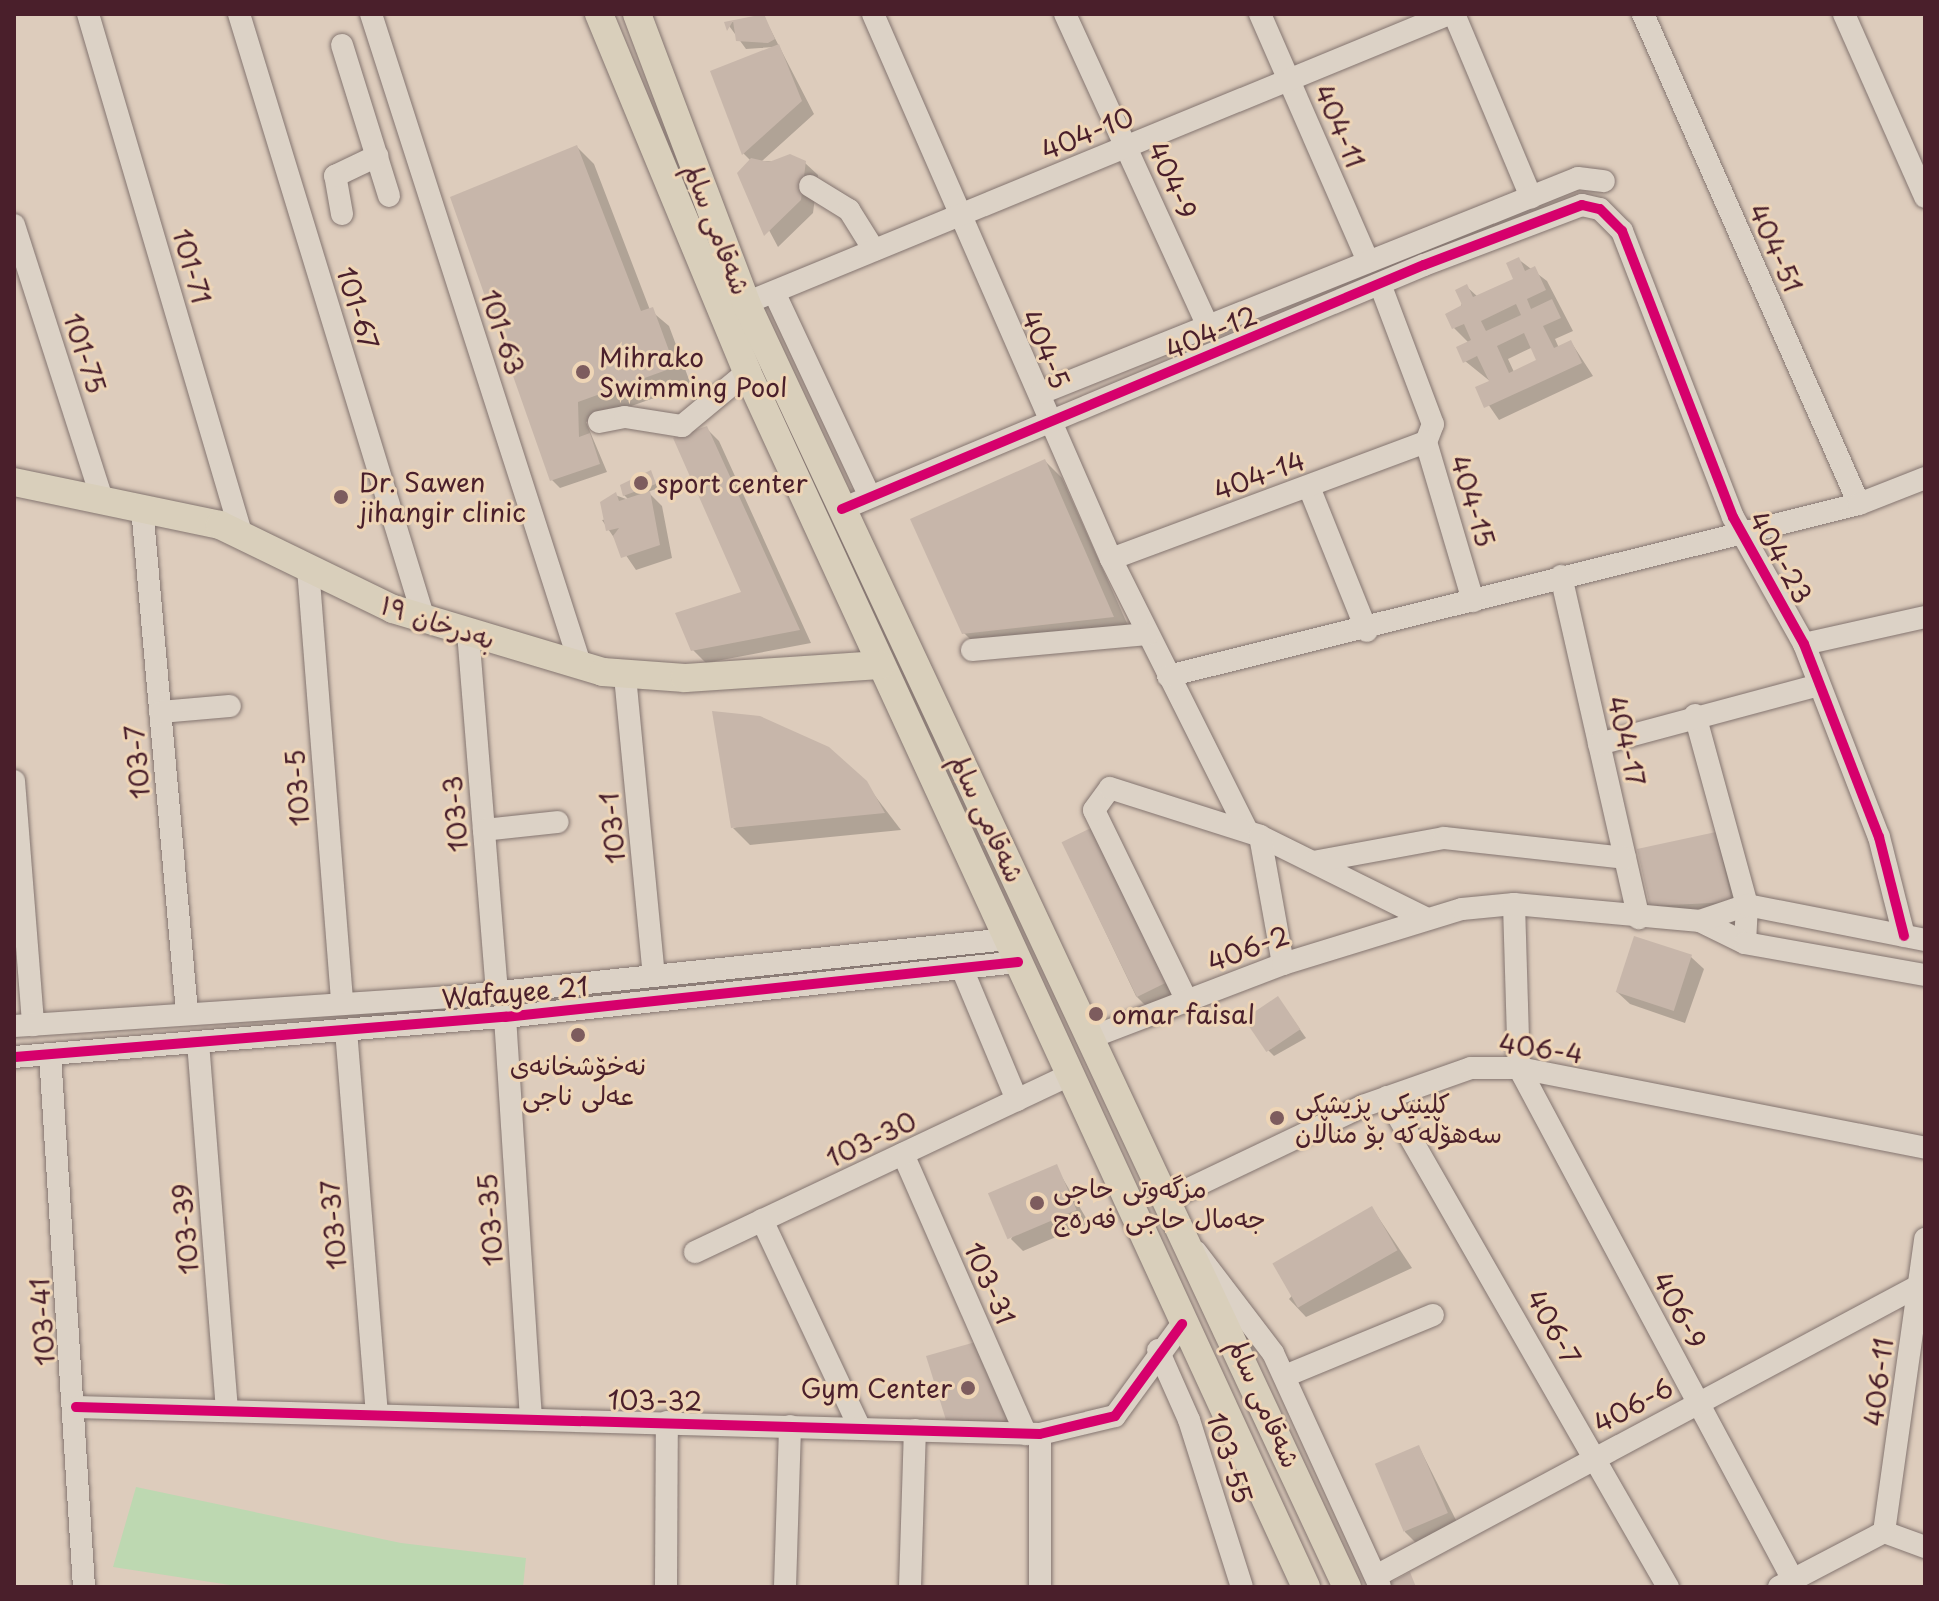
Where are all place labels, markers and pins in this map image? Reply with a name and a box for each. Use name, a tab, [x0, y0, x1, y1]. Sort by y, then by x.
place label: Mihrako Swimming Pool	[599, 341, 787, 402]
marker: Mihrako Swimming Pool	[574, 363, 592, 381]
place label: Dr. Sawen jihangir clinic	[359, 466, 527, 528]
place label: sport center	[657, 467, 810, 499]
marker: sport center	[632, 474, 650, 492]
marker: Dr. Sawen jihangir clinic	[330, 486, 352, 508]
place label: omar faisal	[1112, 998, 1256, 1030]
marker: omar faisal	[1087, 1005, 1105, 1023]
marker: نەخۆشخانەی عەلی ناجی	[567, 1024, 589, 1046]
place label: نەخۆشخانەی عەلی ناجی	[510, 1049, 646, 1110]
place label: کلینیکی پزیشکی سەهۆڵەکە بۆ مناڵان	[1295, 1087, 1502, 1148]
marker: کلینیکی پزیشکی سەهۆڵەکە بۆ مناڵان	[1266, 1107, 1288, 1129]
place label: مزگه‌وتی حاجی جەمال حاجی فەرەج	[1053, 1172, 1266, 1234]
marker: مزگه‌وتی حاجی جەمال حاجی فەرەج	[1028, 1194, 1046, 1212]
place label: Gym Center	[798, 1372, 952, 1404]
marker: Gym Center	[959, 1379, 977, 1397]

